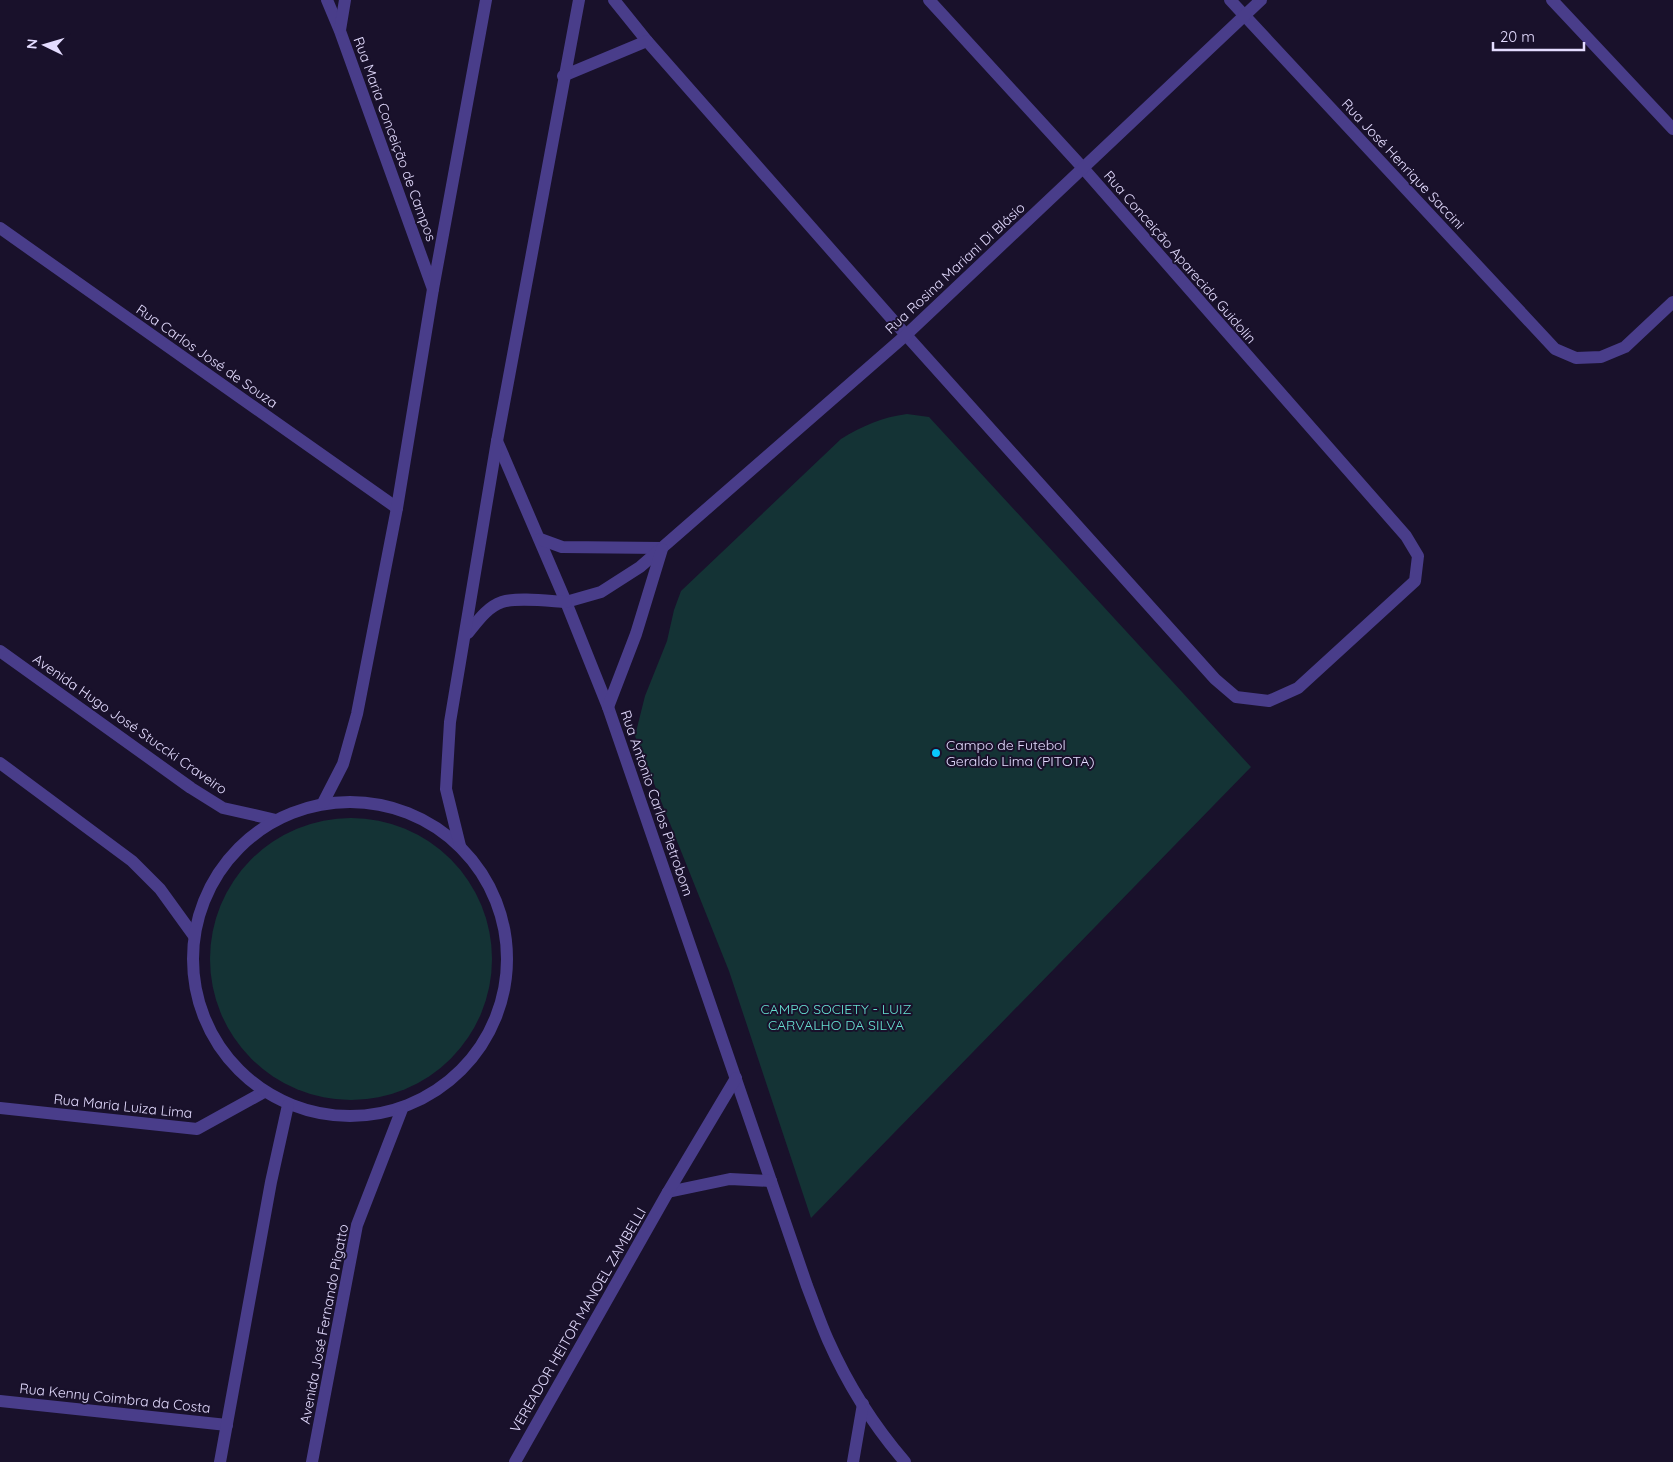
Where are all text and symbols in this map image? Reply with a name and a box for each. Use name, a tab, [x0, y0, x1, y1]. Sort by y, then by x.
north arrow	[20, 20, 70, 70]
scale bar	[1493, 20, 1584, 52]
text: 20 m	[1500, 27, 1535, 46]
street label: Rua Maria Conceição de Campos	[350, 34, 440, 244]
text: N	[23, 38, 41, 50]
street label: Rua José Henrique Saccini	[1338, 95, 1468, 233]
street label: Rua Conceição Aparecida Guidolin	[1100, 167, 1260, 347]
street label: Rua Rosina Mariani Di Blásio	[881, 198, 1029, 338]
street label: Rua Carlos José de Souza	[133, 300, 281, 412]
street label: Avenida Hugo José Stuccki Craveiro	[29, 650, 231, 798]
street label: Rua Antonio Carlos Pietrobom	[617, 708, 697, 898]
place label: Campo de Futebol Geraldo Lima (PITOTA)	[946, 736, 1094, 770]
marker: Campo de Futebol Geraldo Lima (PITOTA)	[930, 747, 942, 759]
park label: CAMPO SOCIETY - LUIZ CARVALHO DA SILVA	[760, 1000, 912, 1034]
street label: Rua Maria Luiza Lima	[53, 1090, 193, 1122]
street label: VEREADOR HEITOR MANOEL ZAMBELLI	[506, 1204, 650, 1436]
street label: Avenida José Fernando Pigatto	[296, 1222, 352, 1426]
street label: Rua Kenny Coimbra da Costa	[19, 1379, 211, 1417]

